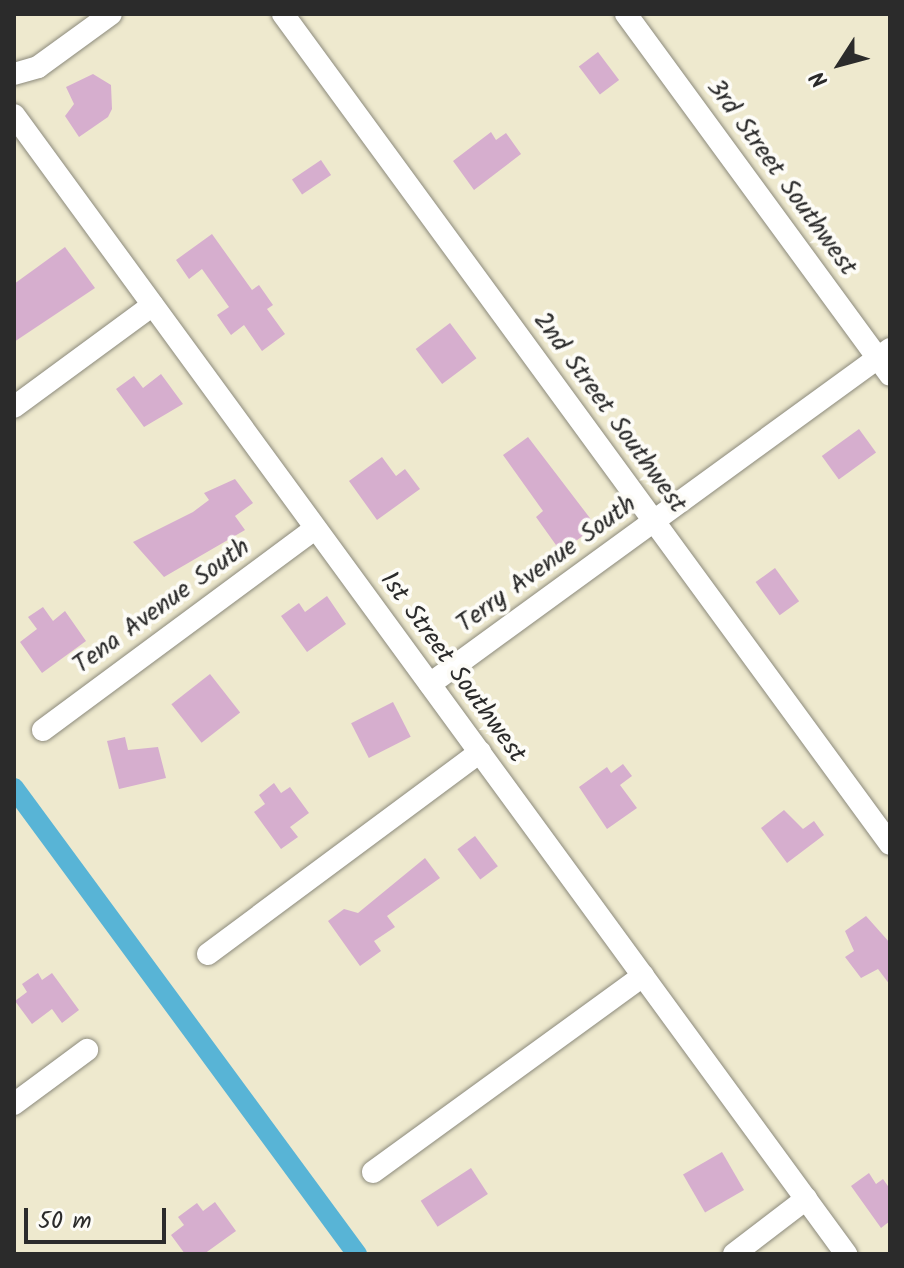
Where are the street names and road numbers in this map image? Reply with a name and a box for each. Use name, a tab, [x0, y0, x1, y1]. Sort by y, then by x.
street label: 3rd Street Southwest	[699, 74, 863, 282]
street label: 2nd Street Southwest	[526, 306, 692, 520]
street label: Terry Avenue South	[451, 489, 643, 641]
street label: Tena Avenue South	[67, 532, 257, 682]
street label: 1st Street Southwest	[372, 566, 532, 770]

